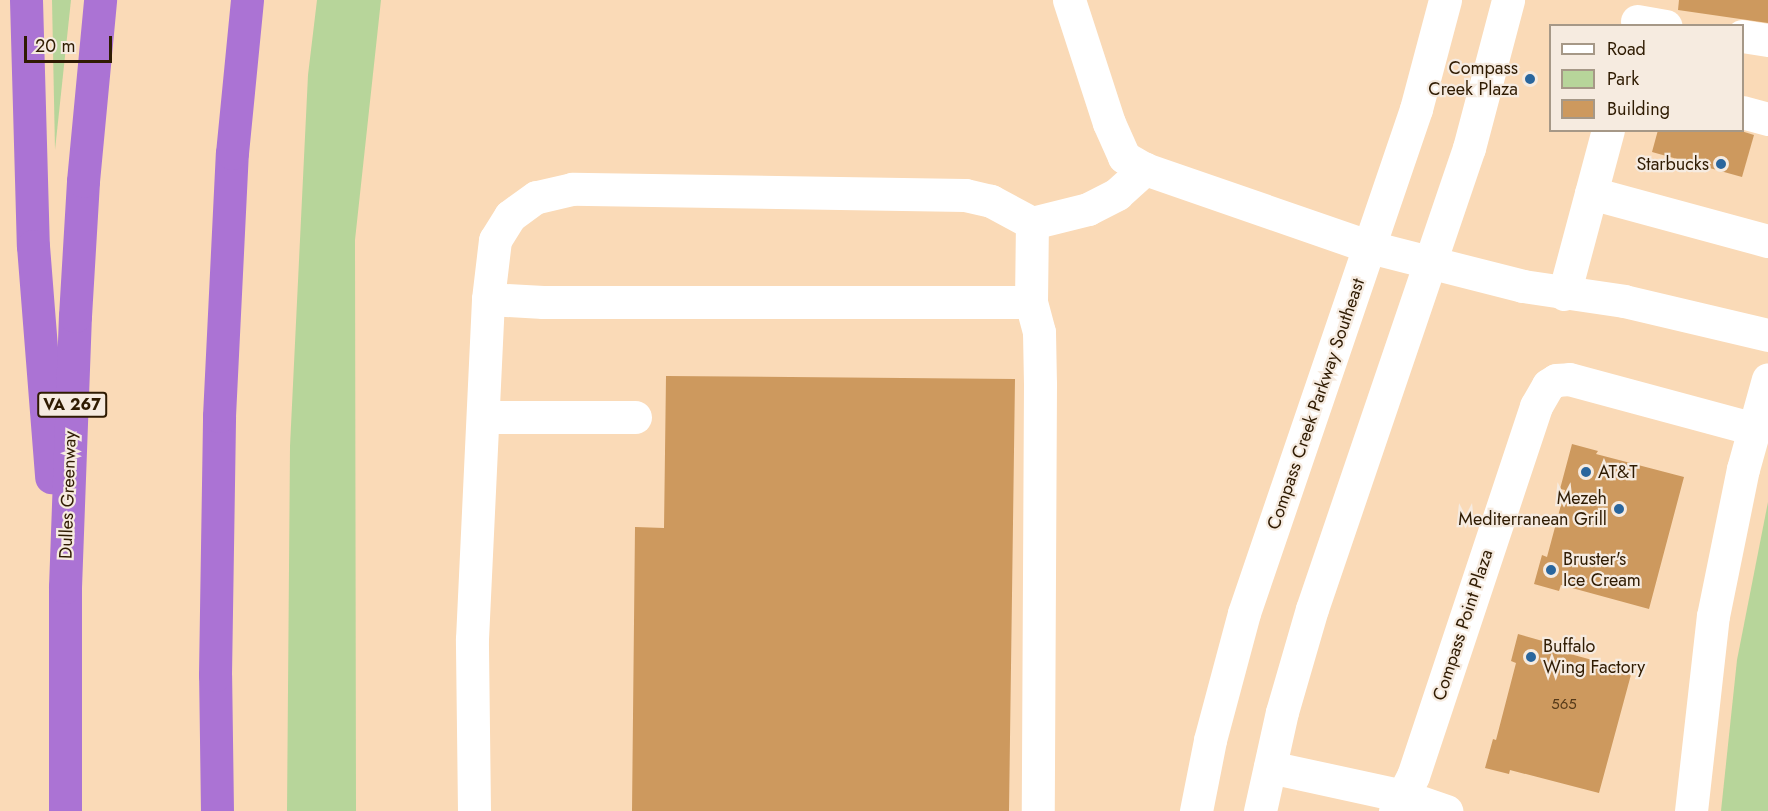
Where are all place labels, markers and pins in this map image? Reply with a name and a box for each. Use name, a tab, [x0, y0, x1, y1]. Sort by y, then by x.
place label: Compass Creek Plaza	[1428, 58, 1518, 100]
marker: Compass Creek Plaza	[1523, 72, 1537, 86]
place label: Starbucks	[1636, 153, 1709, 175]
marker: Starbucks	[1714, 157, 1728, 171]
place label: AT&T	[1598, 461, 1638, 483]
marker: AT&T	[1579, 465, 1593, 479]
place label: Mezeh Mediterranean Grill	[1458, 488, 1607, 530]
marker: Mezeh Mediterranean Grill	[1612, 502, 1626, 516]
place label: Bruster's Ice Cream	[1563, 549, 1641, 592]
marker: Bruster's Ice Cream	[1544, 563, 1558, 577]
place label: Buffalo Wing Factory	[1543, 636, 1645, 678]
marker: Buffalo Wing Factory	[1524, 650, 1538, 664]

